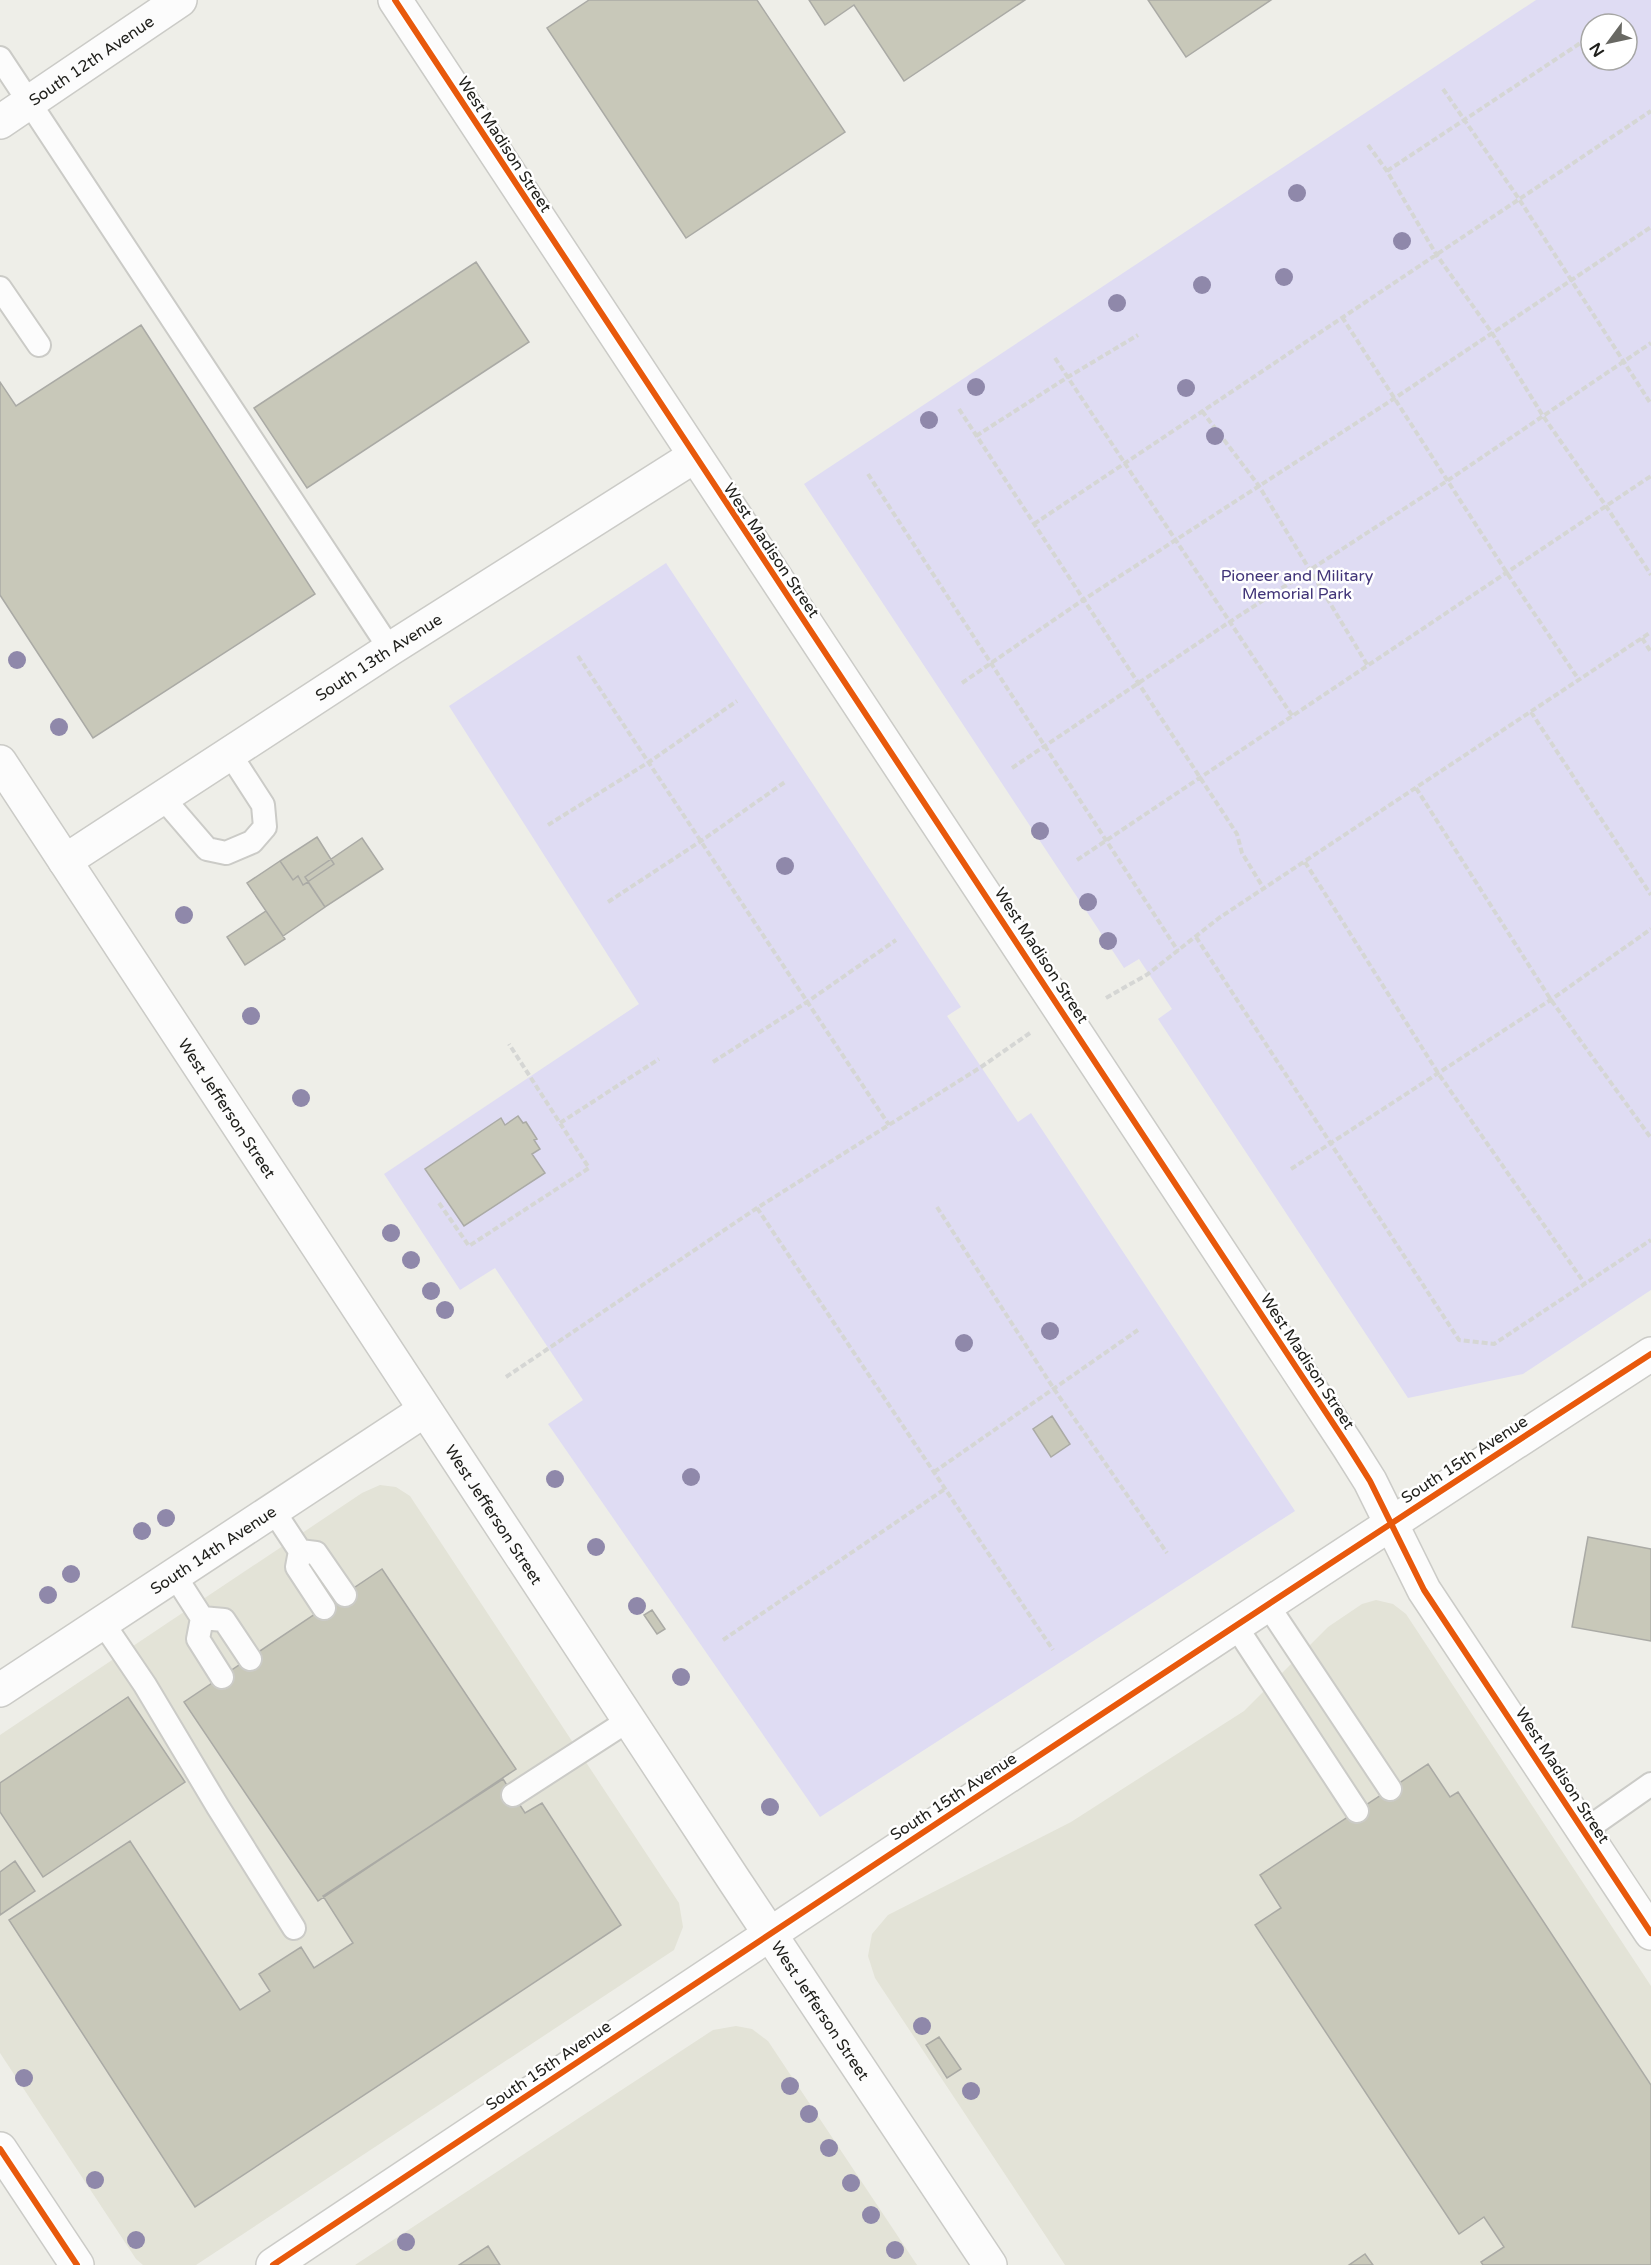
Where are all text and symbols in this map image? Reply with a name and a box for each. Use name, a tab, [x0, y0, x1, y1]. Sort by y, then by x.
street label: South 12th Avenue	[25, 12, 158, 111]
north arrow	[1579, 12, 1639, 72]
text: N	[1585, 39, 1609, 60]
street label: West Madison Street	[453, 73, 556, 216]
street label: West Madison Street	[719, 479, 824, 622]
park label: Pioneer and Military Memorial Park	[1221, 566, 1374, 604]
street label: South 13th Avenue	[312, 610, 446, 706]
street label: West Madison Street	[990, 884, 1093, 1027]
street label: West Jefferson Street	[173, 1035, 280, 1182]
street label: West Madison Street	[1256, 1290, 1359, 1433]
street label: South 15th Avenue	[1398, 1411, 1532, 1508]
street label: West Jefferson Street	[440, 1441, 546, 1589]
street label: South 14th Avenue	[147, 1502, 280, 1599]
street label: West Madison Street	[1511, 1704, 1614, 1847]
street label: South 15th Avenue	[887, 1748, 1021, 1845]
street label: West Jefferson Street	[766, 1937, 873, 2084]
street label: South 15th Avenue	[482, 2017, 615, 2115]

